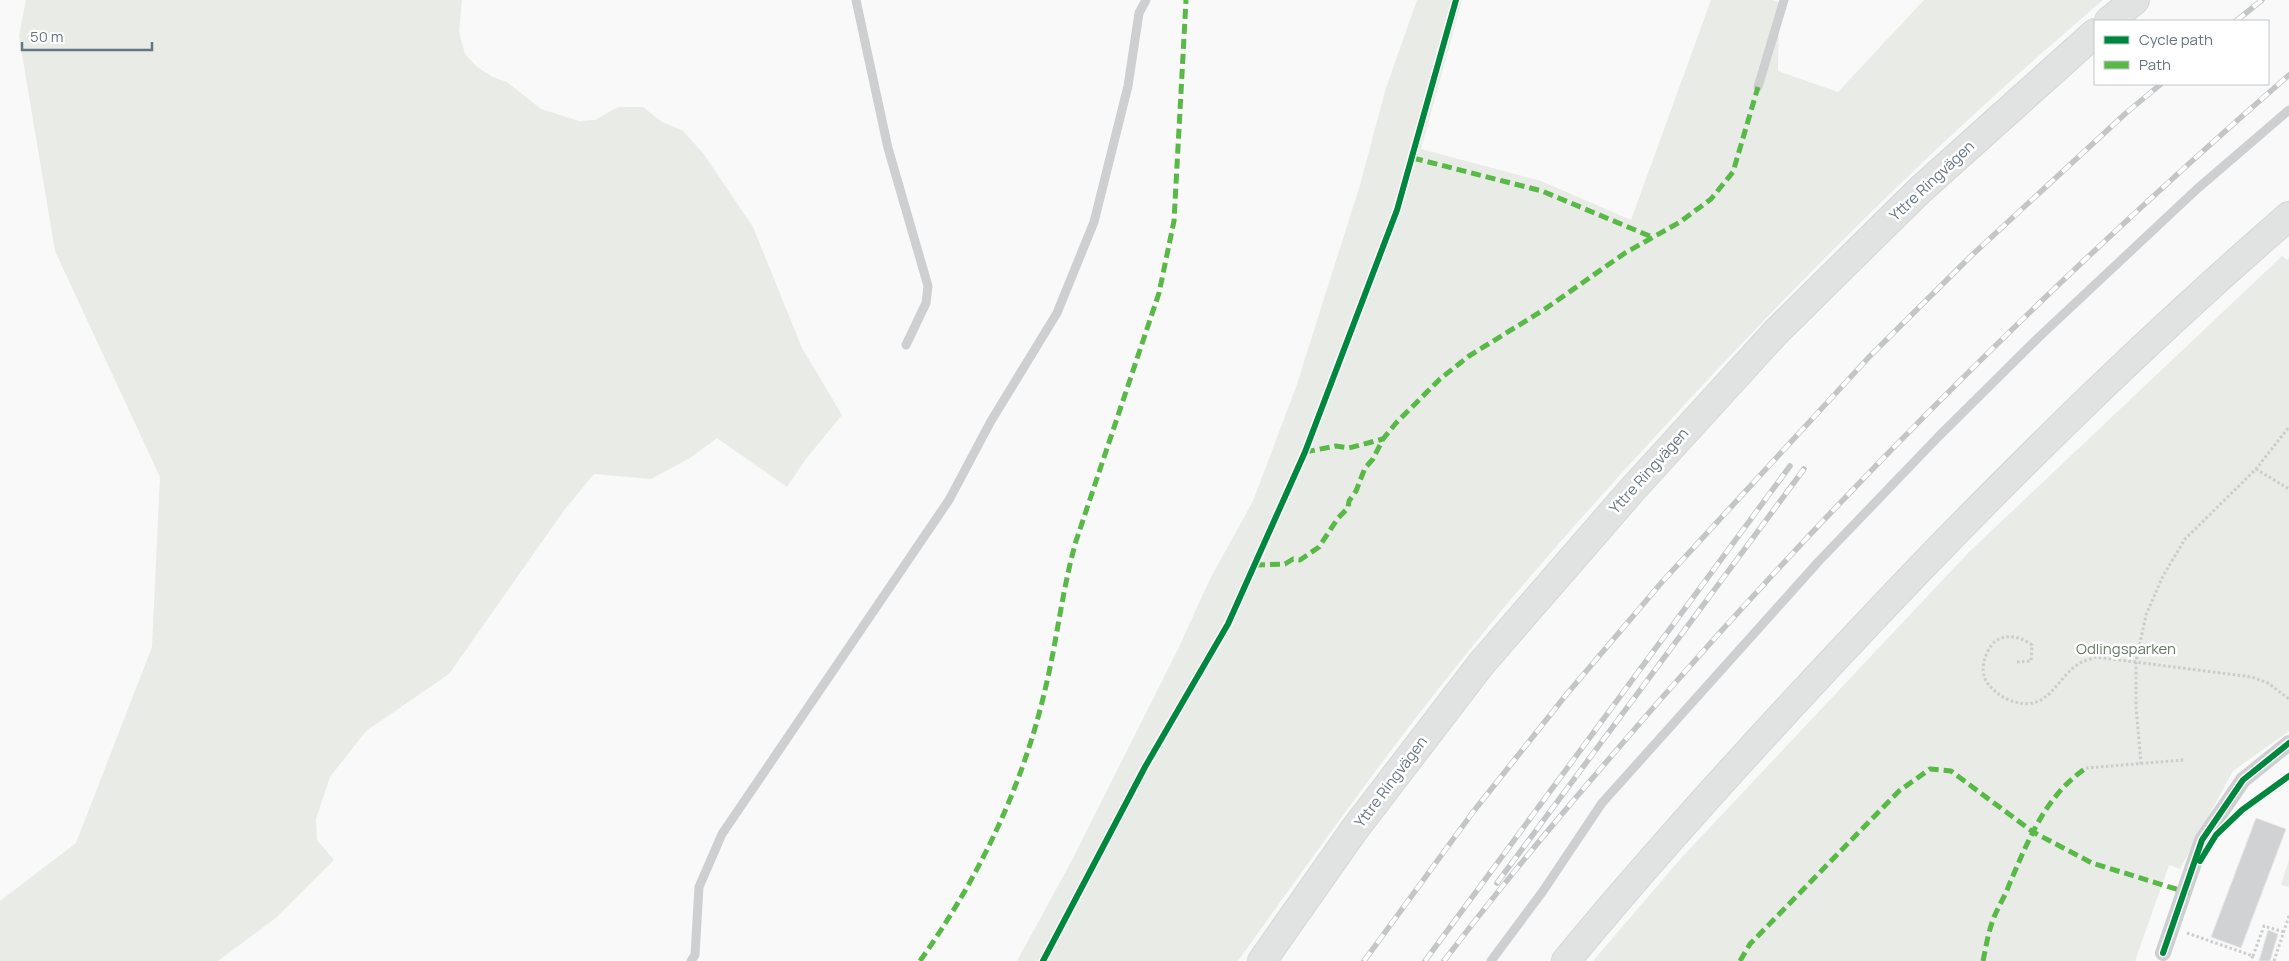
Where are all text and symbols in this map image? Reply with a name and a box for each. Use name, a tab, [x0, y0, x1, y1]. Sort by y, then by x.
scale bar	[22, 20, 152, 52]
legend	[2094, 20, 2269, 85]
text: 50 m	[30, 26, 64, 47]
text: Cycle path	[2139, 29, 2213, 50]
text: Path	[2139, 54, 2171, 75]
street label: Yttre Ringvägen	[1885, 136, 1979, 226]
street label: Yttre Ringvägen	[1604, 423, 1693, 518]
park label: Odlingsparken	[2076, 638, 2176, 659]
street label: Yttre Ringvägen	[1349, 732, 1432, 832]

